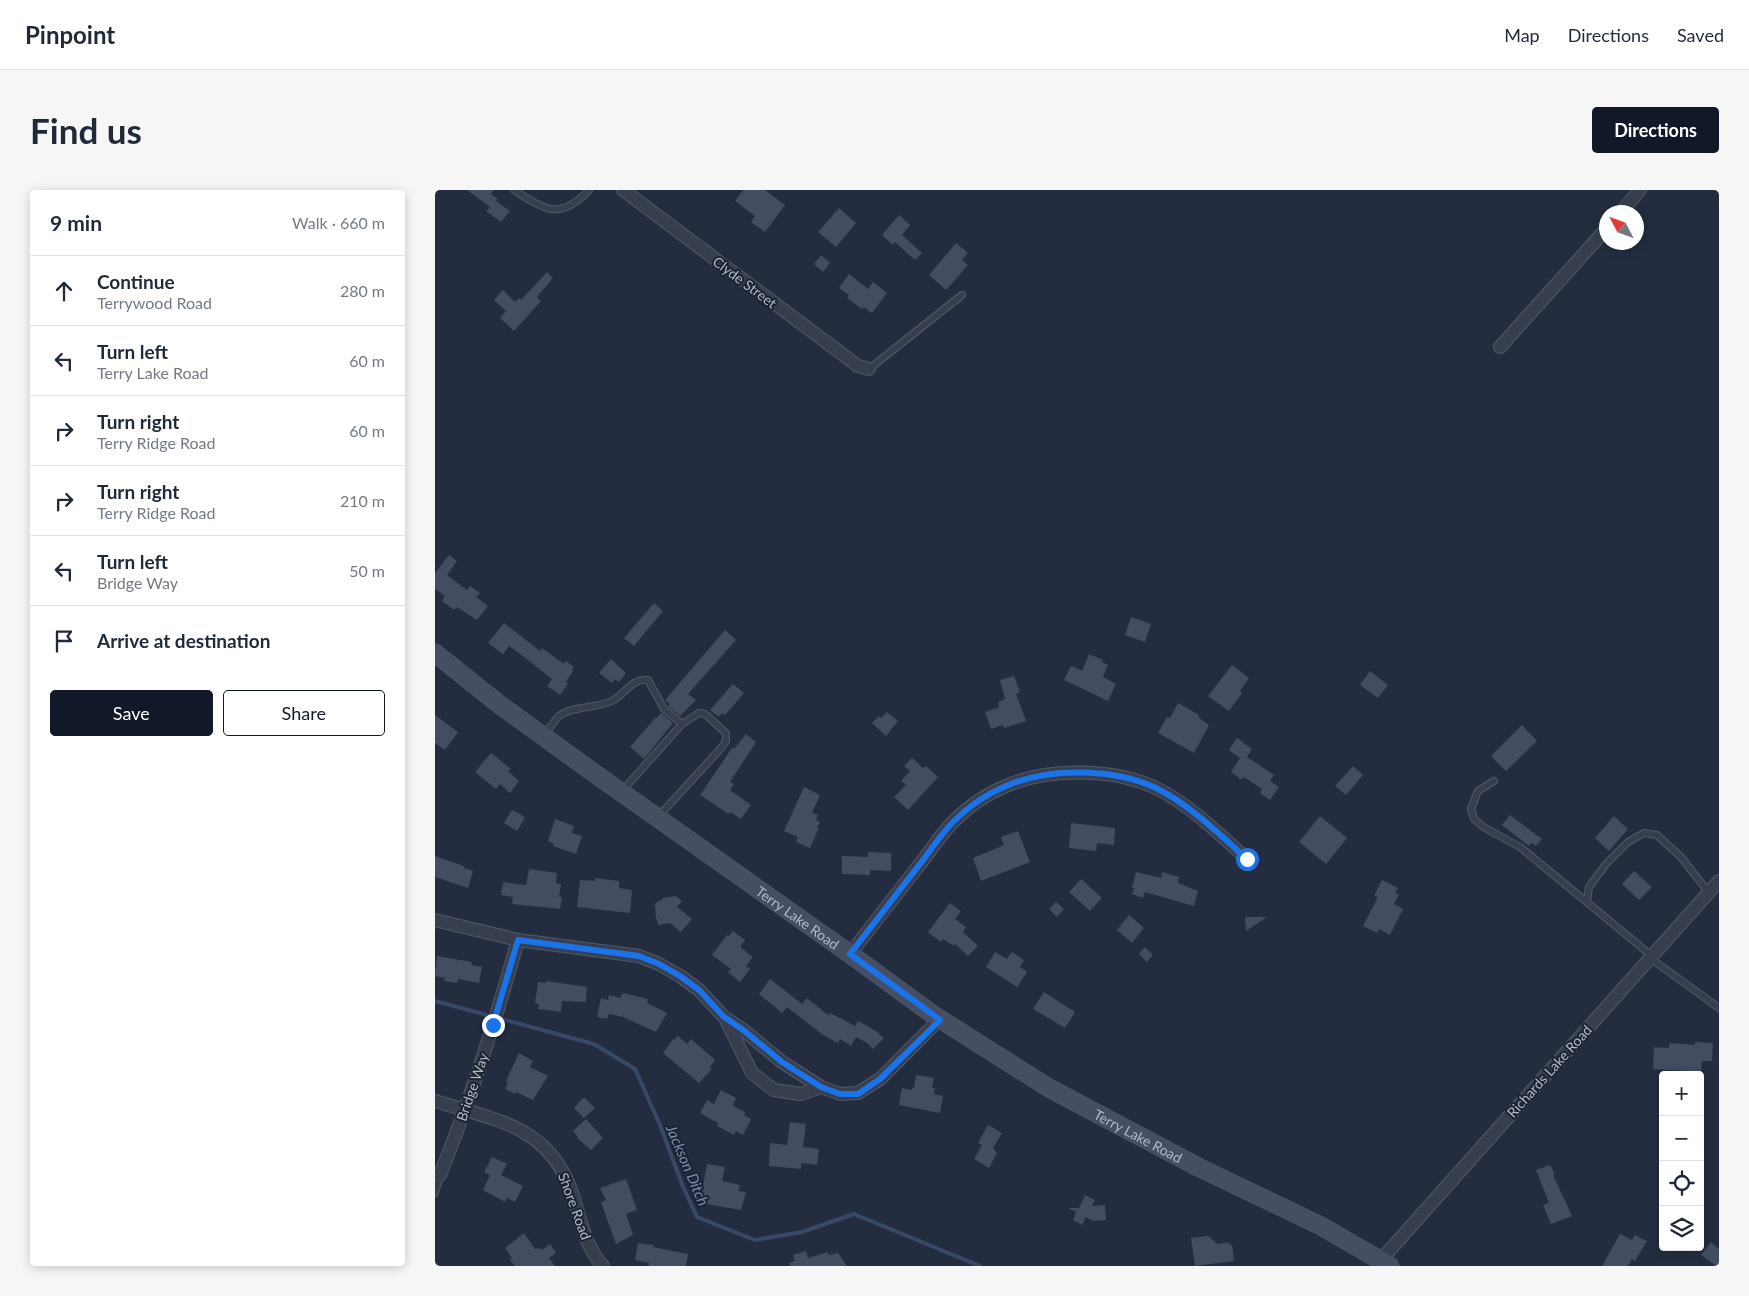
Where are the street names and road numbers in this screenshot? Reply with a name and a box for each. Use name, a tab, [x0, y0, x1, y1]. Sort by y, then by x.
street label: Clyde Street	[710, 253, 780, 311]
street label: Terry Lake Road	[753, 882, 843, 952]
street label: Richards Lake Road	[1503, 1021, 1595, 1121]
street label: Bridge Way	[452, 1050, 492, 1123]
street label: Terry Lake Road	[1091, 1105, 1186, 1166]
street label: Shore Road	[555, 1170, 595, 1242]

